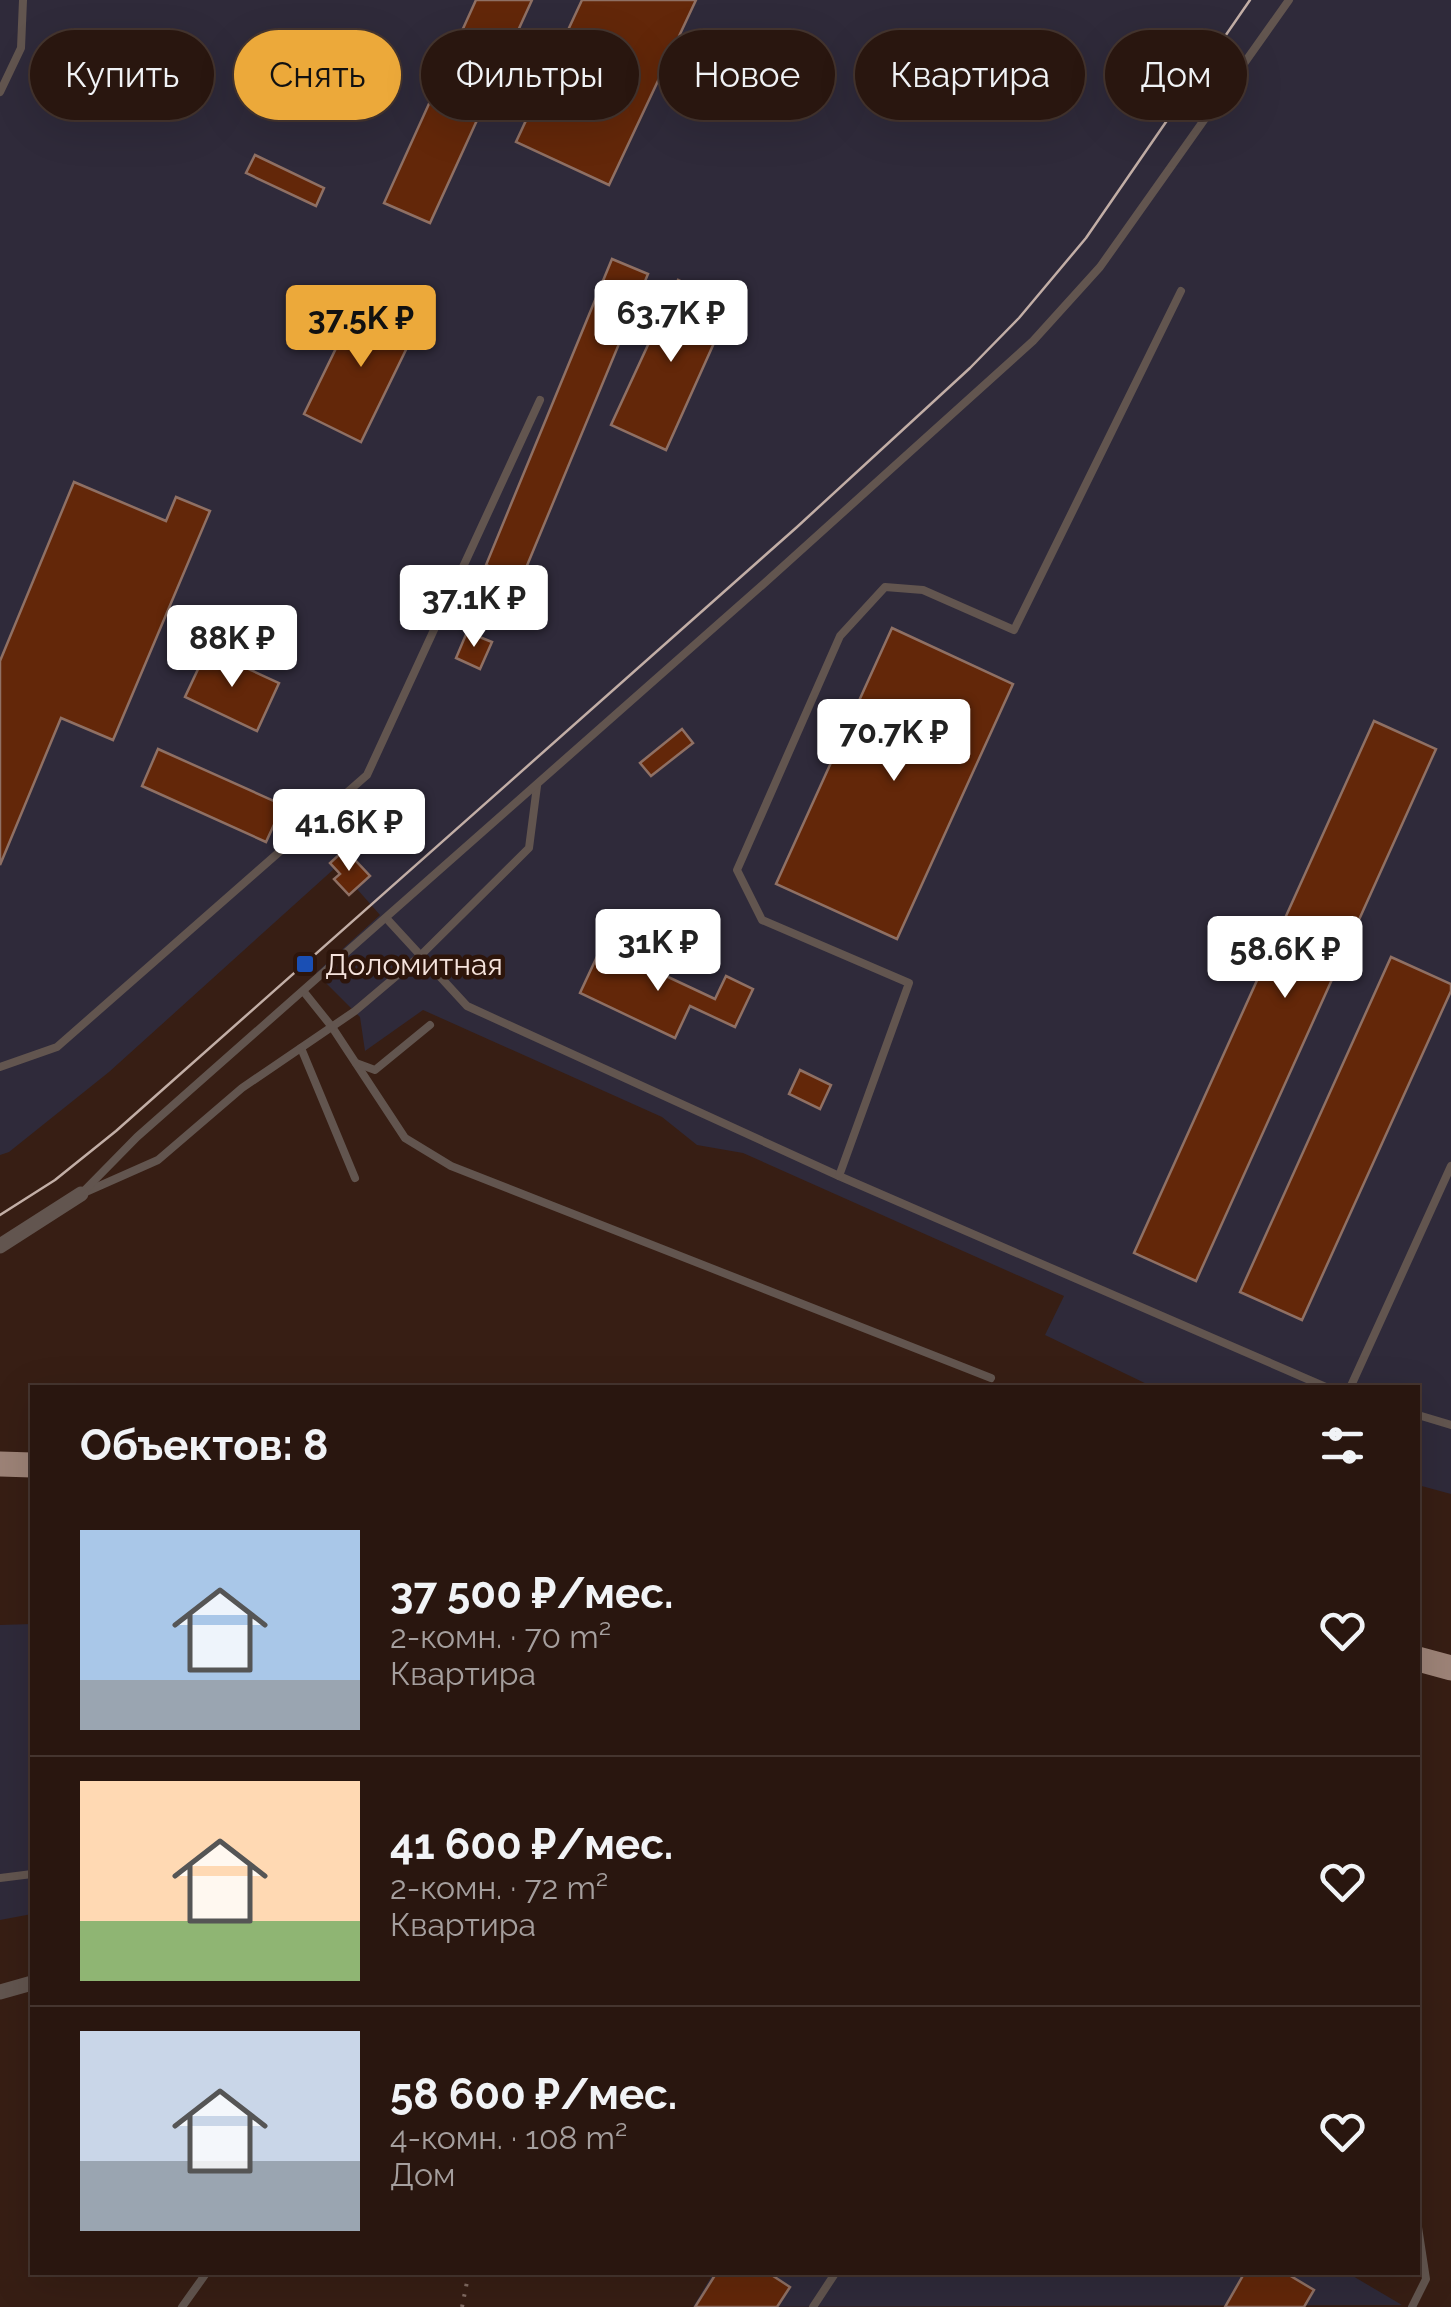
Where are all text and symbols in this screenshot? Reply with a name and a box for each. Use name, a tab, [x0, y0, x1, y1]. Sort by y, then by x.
chip: Купить	[30, 30, 214, 120]
chip: Снять	[234, 30, 401, 120]
chip: Фильтры	[421, 30, 639, 120]
chip: Новое	[659, 30, 835, 120]
chip: Квартира	[855, 30, 1085, 120]
chip: Дом	[1105, 30, 1247, 120]
pin: 63.7K ₽	[579, 280, 763, 365]
pin: 37.5K ₽	[269, 285, 453, 370]
text: 63.7K ₽	[617, 294, 725, 331]
text: 37.5K ₽	[308, 299, 414, 336]
pin: 37.1K ₽	[382, 565, 566, 650]
text: 37.1K ₽	[422, 579, 526, 616]
pin: 88K ₽	[162, 605, 302, 690]
text: 88K ₽	[189, 619, 275, 656]
pin: 70.7K ₽	[802, 699, 986, 784]
text: 70.7K ₽	[839, 713, 949, 750]
pin: 41.6K ₽	[257, 789, 441, 874]
text: 41.6K ₽	[295, 803, 403, 840]
pin: 31K ₽	[588, 909, 728, 994]
pin: 58.6K ₽	[1193, 916, 1377, 1001]
text: 31K ₽	[618, 923, 698, 960]
text: 58.6K ₽	[1230, 930, 1340, 967]
place label: Доломитная	[325, 947, 503, 982]
marker: Доломитная	[294, 953, 316, 975]
icon: filters	[1315, 1418, 1370, 1473]
text: Объектов: 8	[80, 1421, 328, 1470]
text: 37 500 ₽/мес.	[390, 1569, 673, 1618]
icon: home	[160, 1570, 280, 1690]
icon: heart	[1315, 1603, 1370, 1658]
text: 2-комн. · 70 m²	[390, 1618, 611, 1655]
text: Квартира	[390, 1655, 536, 1692]
text: 41 600 ₽/мес.	[390, 1820, 673, 1869]
icon: home	[160, 1821, 280, 1941]
icon: heart	[1315, 1854, 1370, 1909]
text: 2-комн. · 72 m²	[390, 1869, 608, 1906]
text: Квартира	[390, 1906, 536, 1943]
text: 58 600 ₽/мес.	[390, 2070, 677, 2119]
icon: home	[160, 2071, 280, 2191]
icon: heart	[1315, 2104, 1370, 2159]
text: 4-комн. · 108 m²	[390, 2119, 627, 2156]
text: Дом	[390, 2156, 455, 2193]

